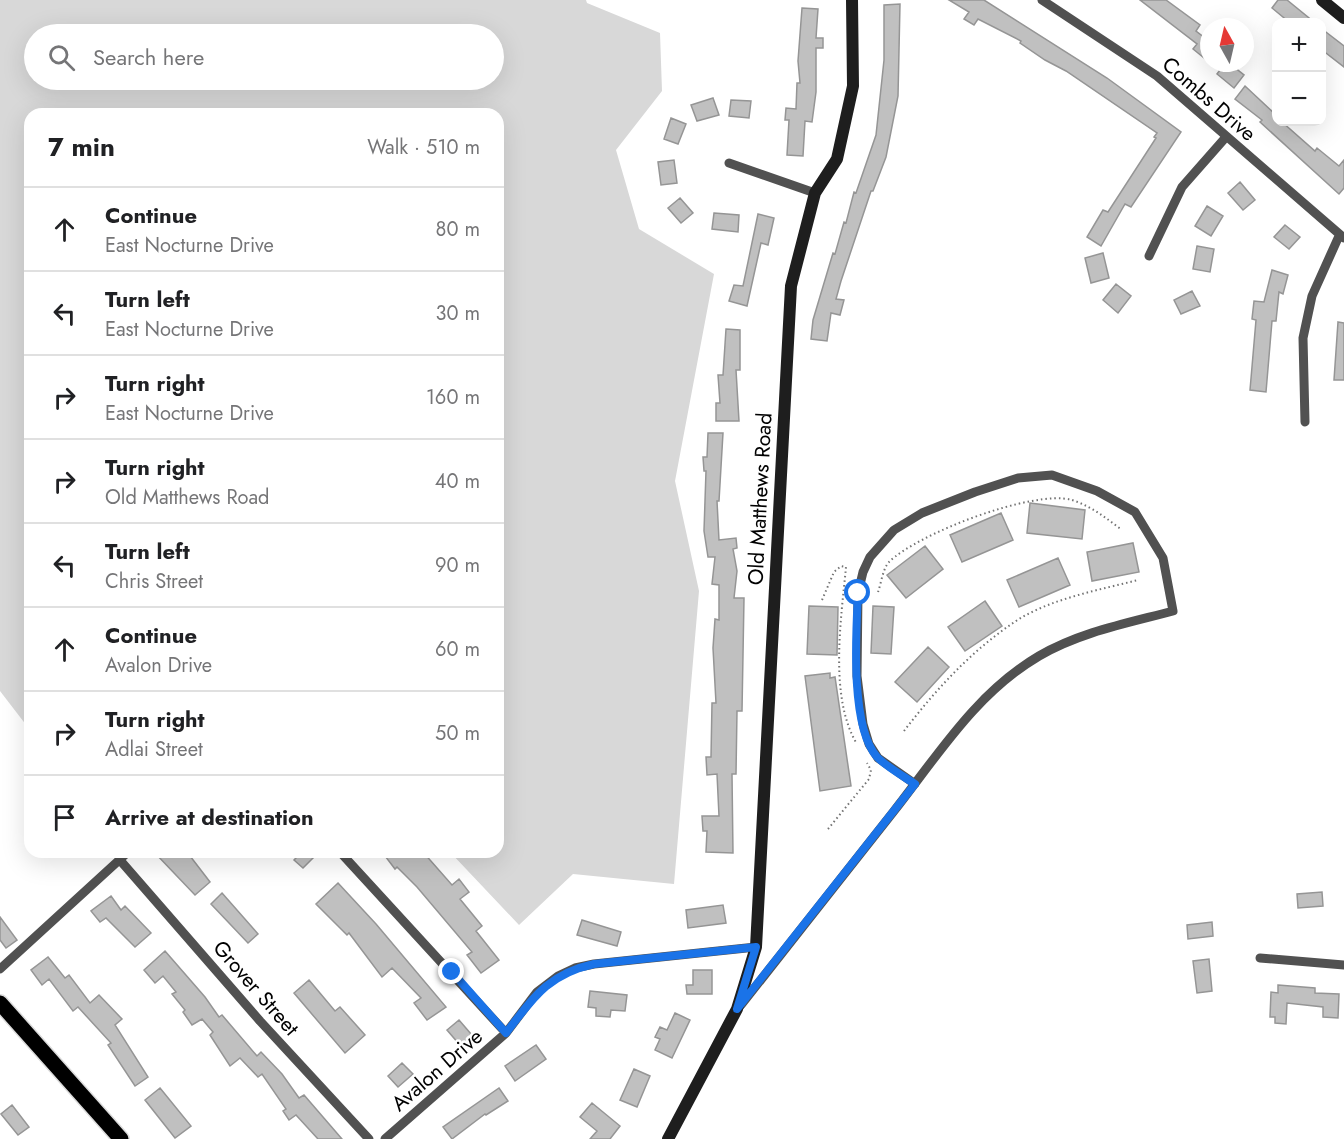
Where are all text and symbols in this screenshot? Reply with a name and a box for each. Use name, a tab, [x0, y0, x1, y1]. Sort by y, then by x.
north arrow	[1200, 18, 1254, 72]
map controls	[1272, 18, 1326, 126]
button: +	[1272, 18, 1326, 72]
search box	[24, 24, 504, 90]
icon: search	[45, 41, 78, 74]
text: Search here	[93, 41, 204, 73]
street label: Combs Drive	[1156, 50, 1263, 148]
button: −	[1272, 72, 1326, 126]
text: 7 min	[48, 128, 115, 166]
text: Walk · 510 m	[367, 133, 480, 162]
text: Continue	[105, 199, 197, 231]
icon: ahead	[48, 213, 81, 246]
text: 80 m	[435, 215, 480, 244]
text: East Nocturne Drive	[105, 231, 274, 260]
text: Turn left	[105, 283, 190, 315]
icon: left	[48, 297, 81, 330]
text: 30 m	[435, 299, 480, 328]
text: East Nocturne Drive	[105, 315, 274, 344]
text: Turn right	[105, 367, 205, 399]
icon: right	[48, 381, 81, 414]
text: 160 m	[426, 383, 480, 412]
text: East Nocturne Drive	[105, 399, 274, 428]
street label: Old Matthews Road	[741, 412, 779, 586]
text: Turn right	[105, 451, 205, 483]
icon: right	[48, 465, 81, 498]
text: 40 m	[435, 467, 480, 496]
text: Old Matthews Road	[105, 483, 270, 512]
text: Turn left	[105, 535, 190, 567]
icon: left	[48, 549, 81, 582]
text: 90 m	[435, 551, 480, 580]
text: Chris Street	[105, 567, 203, 596]
route start	[844, 579, 870, 605]
text: Continue	[105, 619, 197, 651]
icon: ahead	[48, 633, 81, 666]
text: 60 m	[435, 635, 480, 664]
text: Avalon Drive	[105, 651, 212, 680]
text: Turn right	[105, 703, 205, 735]
icon: right	[48, 717, 81, 750]
text: 50 m	[435, 719, 480, 748]
text: Adlai Street	[105, 735, 203, 764]
icon: arrive	[48, 801, 81, 834]
text: Arrive at destination	[105, 801, 314, 833]
street label: Grover Street	[206, 934, 306, 1042]
route end	[438, 958, 464, 984]
street label: Avalon Drive	[385, 1022, 489, 1118]

